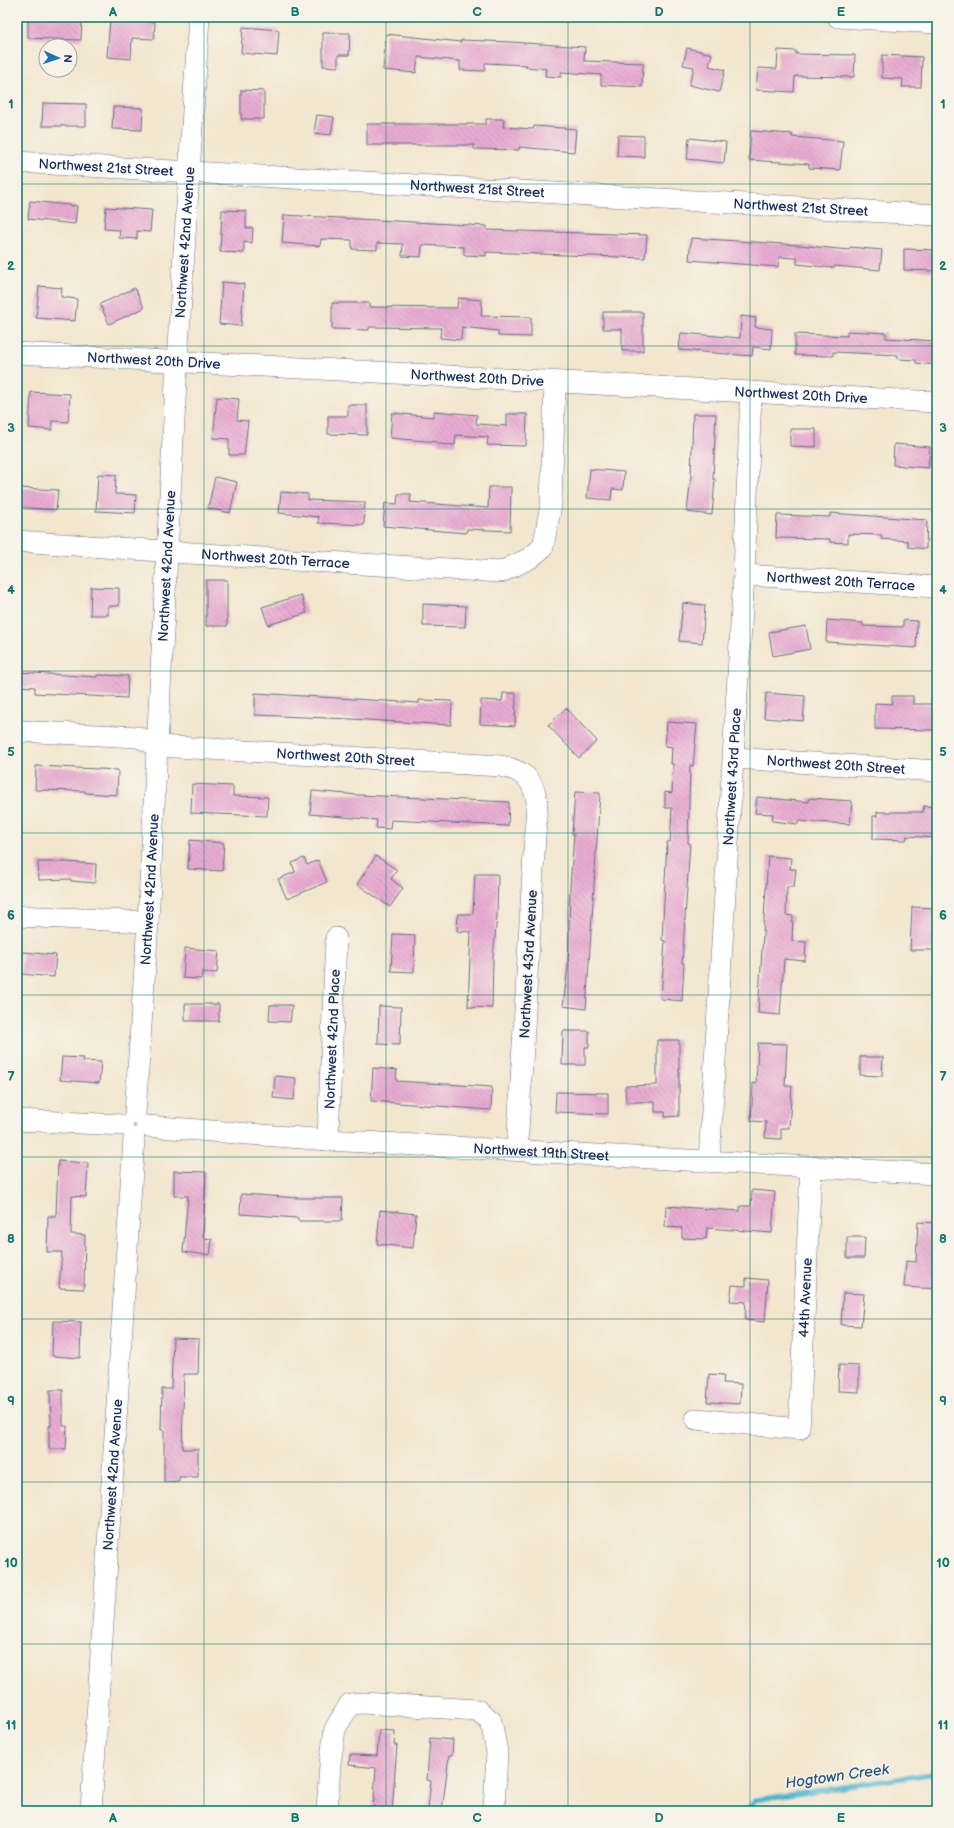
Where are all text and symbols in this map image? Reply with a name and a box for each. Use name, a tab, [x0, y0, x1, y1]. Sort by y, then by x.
text: A	[108, 4, 117, 20]
text: B	[290, 4, 300, 20]
text: C	[472, 4, 482, 20]
text: D	[654, 4, 664, 20]
text: E	[837, 4, 846, 20]
north arrow	[38, 38, 78, 78]
text: N	[61, 54, 74, 63]
text: 1	[8, 96, 14, 112]
text: 1	[940, 96, 946, 112]
street label: Northwest 21st Street	[38, 155, 174, 180]
street label: Northwest 42nd Avenue	[172, 166, 198, 319]
street label: Northwest 21st Street	[409, 177, 546, 201]
street label: Northwest 21st Street	[733, 195, 869, 220]
text: 2	[7, 258, 15, 274]
text: 2	[939, 258, 947, 274]
street label: Northwest 20th Drive	[87, 349, 221, 373]
street label: Northwest 20th Drive	[410, 366, 544, 390]
street label: Northwest 20th Drive	[734, 383, 868, 407]
text: 3	[7, 420, 15, 436]
text: 3	[939, 420, 947, 436]
street label: Northwest 42nd Avenue	[155, 490, 179, 642]
street label: Northwest 20th Terrace	[200, 546, 350, 572]
street label: Northwest 20th Terrace	[766, 568, 916, 595]
text: 4	[7, 582, 15, 598]
text: 4	[939, 582, 947, 598]
street label: Northwest 43rd Place	[720, 708, 745, 846]
text: 5	[7, 744, 15, 760]
text: 5	[939, 744, 947, 760]
street label: Northwest 20th Street	[276, 745, 416, 770]
street label: Northwest 20th Street	[766, 752, 906, 778]
street label: Northwest 42nd Avenue	[137, 813, 163, 966]
street label: Northwest 43rd Avenue	[516, 889, 541, 1039]
text: 6	[7, 907, 15, 923]
text: 6	[939, 907, 947, 923]
street label: Northwest 42nd Place	[321, 969, 344, 1110]
text: 7	[7, 1069, 15, 1085]
text: 7	[939, 1069, 947, 1085]
street label: Northwest 19th Street	[473, 1140, 610, 1165]
text: 8	[7, 1231, 15, 1247]
text: 8	[939, 1231, 947, 1247]
street label: 44th Avenue	[795, 1257, 816, 1338]
text: 9	[7, 1393, 15, 1409]
text: 9	[939, 1393, 947, 1409]
street label: Northwest 42nd Avenue	[100, 1398, 126, 1551]
text: 10	[4, 1555, 18, 1571]
text: 10	[936, 1555, 950, 1571]
text: 11	[6, 1717, 16, 1733]
text: 11	[938, 1717, 948, 1733]
water label: Hogtown Creek	[784, 1760, 891, 1793]
text: A	[108, 1810, 117, 1826]
text: B	[290, 1810, 300, 1826]
text: C	[472, 1810, 482, 1826]
text: D	[654, 1810, 664, 1826]
text: E	[837, 1810, 846, 1826]

